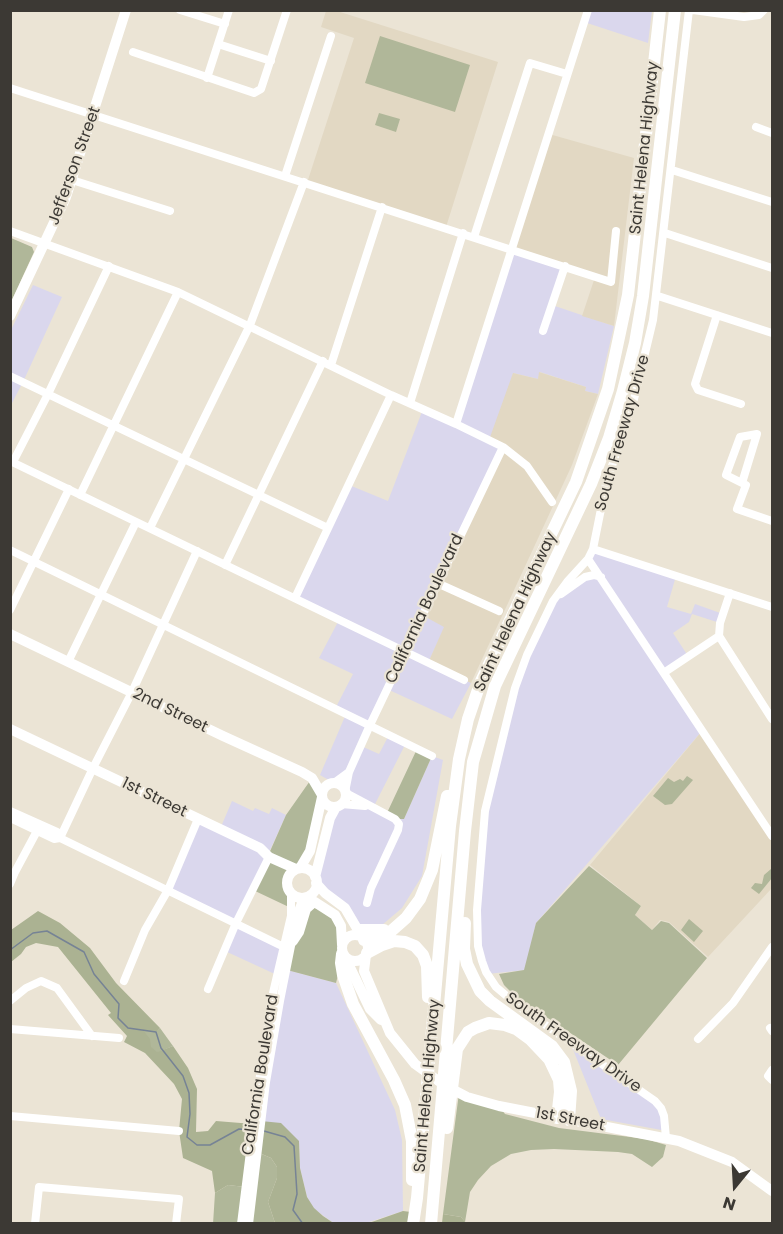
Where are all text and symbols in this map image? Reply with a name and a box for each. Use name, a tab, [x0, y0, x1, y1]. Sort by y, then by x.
street label: Saint Helena Highway	[626, 61, 664, 235]
street label: Jefferson Street	[45, 104, 105, 228]
street label: South Freeway Drive	[592, 353, 654, 513]
street label: Saint Helena Highway	[471, 529, 561, 695]
street label: California Boulevard	[382, 531, 468, 687]
street label: 2nd Street	[129, 685, 211, 737]
street label: 1st Street	[118, 774, 190, 822]
street label: South Freeway Drive	[501, 989, 645, 1097]
street label: California Boulevard	[239, 993, 283, 1157]
street label: Saint Helena Highway	[411, 999, 445, 1173]
street label: 1st Street	[534, 1104, 606, 1136]
north arrow	[705, 1156, 765, 1216]
text: N	[720, 1191, 739, 1216]

